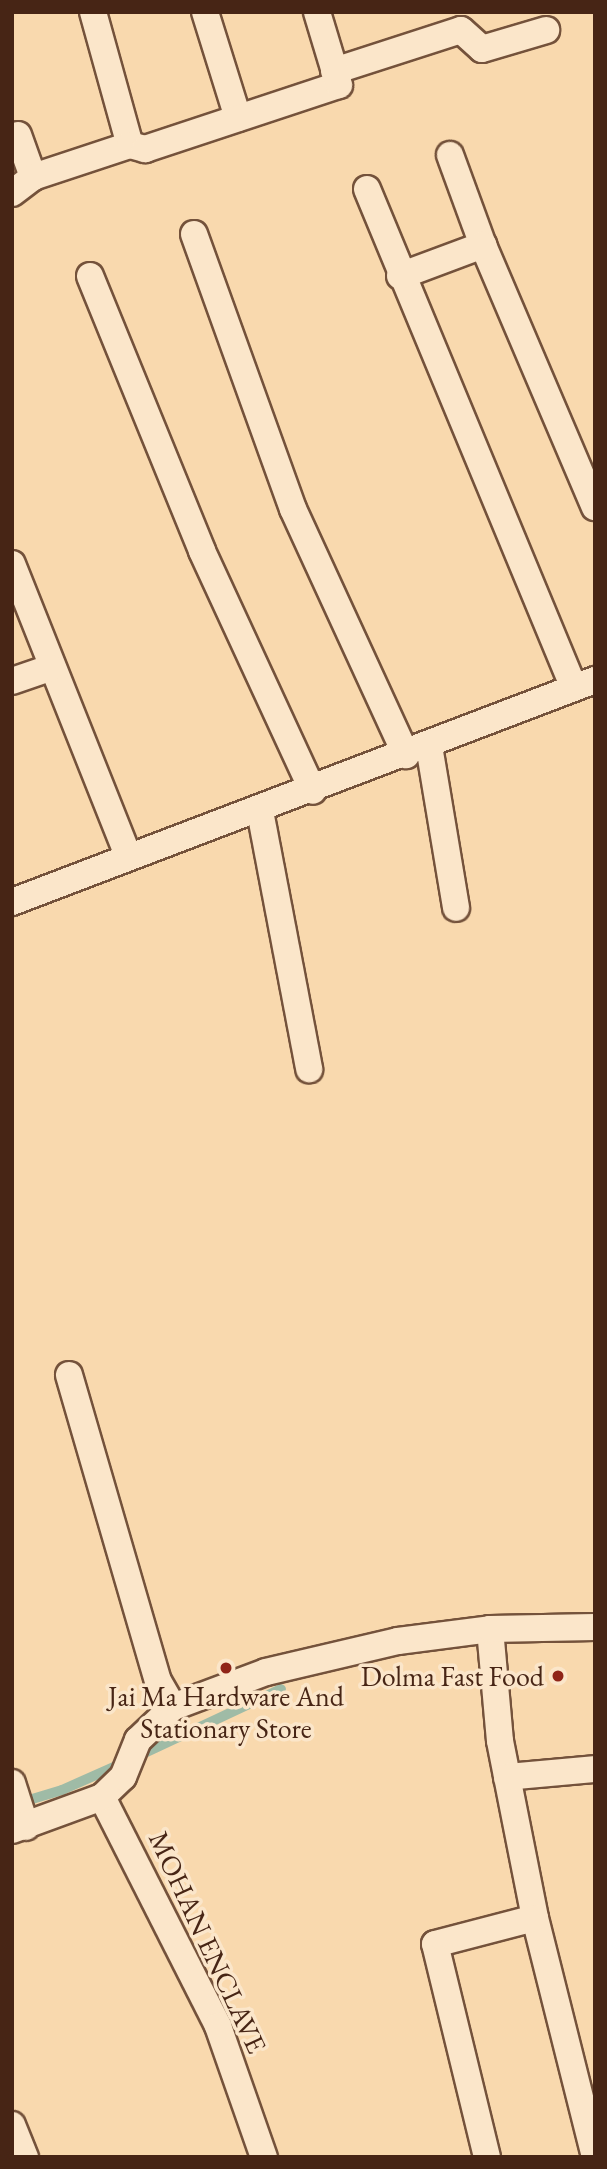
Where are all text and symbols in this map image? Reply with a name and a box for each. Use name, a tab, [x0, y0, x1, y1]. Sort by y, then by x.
place label: Dolma Fast Food	[361, 1659, 544, 1693]
marker: Jai Ma Hardware And Stationary Store	[218, 1660, 234, 1676]
marker: Dolma Fast Food	[550, 1668, 566, 1684]
place label: Jai Ma Hardware And Stationary Store	[108, 1679, 344, 1745]
street label: MOHAN ENCLAVE	[142, 1826, 274, 2058]

